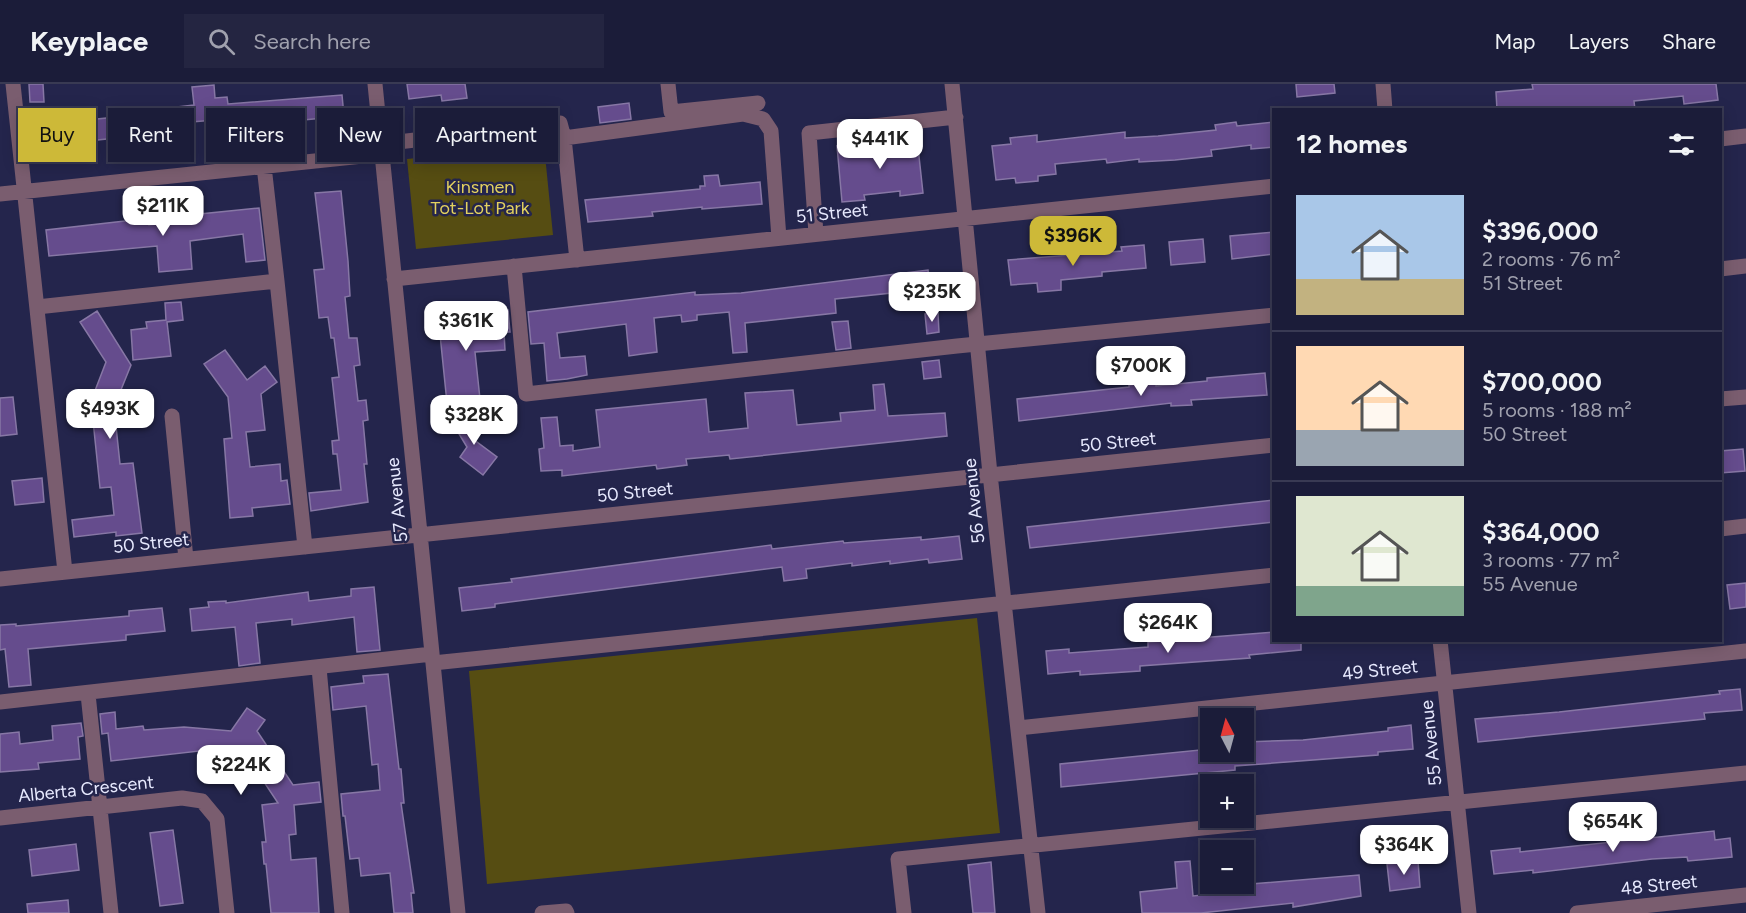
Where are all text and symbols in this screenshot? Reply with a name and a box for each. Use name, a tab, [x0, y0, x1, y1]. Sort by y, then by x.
search box	[184, 14, 604, 68]
text: Keyplace	[30, 24, 148, 58]
icon: search	[205, 25, 238, 58]
text: Search here	[253, 28, 371, 55]
text: Map	[1495, 29, 1535, 54]
text: Layers	[1568, 29, 1629, 54]
text: Share	[1662, 29, 1716, 54]
chip: Buy	[18, 108, 96, 162]
chip: Rent	[108, 108, 194, 162]
chip: Filters	[206, 108, 305, 162]
chip: New	[317, 108, 403, 162]
chip: Apartment	[415, 108, 558, 162]
pin: $441K	[838, 119, 922, 170]
text: $441K	[851, 126, 909, 150]
text: 12 homes	[1296, 128, 1407, 160]
icon: filters	[1665, 128, 1698, 161]
park label: Kinsmen Tot-Lot Park	[431, 176, 530, 219]
pin: $211K	[121, 186, 205, 237]
text: $211K	[137, 193, 189, 217]
street label: 51 Street	[795, 198, 869, 228]
text: $396,000	[1482, 215, 1598, 247]
pin: $396K	[1031, 216, 1115, 267]
icon: home	[1344, 219, 1416, 291]
text: $396K	[1044, 223, 1102, 247]
text: 2 rooms · 76 m²	[1482, 247, 1621, 271]
text: 51 Street	[1482, 271, 1563, 295]
pin: $235K	[890, 272, 974, 323]
text: $235K	[903, 279, 961, 303]
pin: $361K	[424, 301, 508, 352]
text: $361K	[438, 308, 494, 332]
pin: $700K	[1099, 346, 1183, 397]
text: $700K	[1110, 353, 1172, 377]
text: $700,000	[1482, 366, 1602, 398]
icon: home	[1344, 370, 1416, 442]
pin: $493K	[68, 389, 152, 440]
pin: $328K	[432, 395, 516, 446]
text: $493K	[80, 396, 140, 420]
text: 5 rooms · 188 m²	[1482, 398, 1632, 422]
text: $328K	[444, 402, 504, 426]
text: 50 Street	[1482, 422, 1567, 446]
street label: 50 Street	[1079, 427, 1158, 457]
street label: 57 Avenue	[382, 456, 412, 544]
street label: 56 Avenue	[959, 457, 989, 545]
street label: 50 Street	[596, 477, 675, 507]
text: $364,000	[1482, 516, 1600, 548]
icon: home	[1344, 520, 1416, 592]
street label: 50 Street	[112, 528, 191, 558]
text: 3 rooms · 77 m²	[1482, 548, 1620, 572]
text: 55 Avenue	[1482, 572, 1578, 596]
pin: $264K	[1126, 603, 1210, 654]
text: $264K	[1138, 610, 1198, 634]
street label: 49 Street	[1341, 655, 1419, 685]
street label: 55 Avenue	[1416, 699, 1446, 787]
north arrow	[1200, 708, 1254, 762]
map controls	[1200, 708, 1254, 894]
pin: $224K	[199, 745, 283, 796]
text: $224K	[211, 752, 271, 776]
street label: Alberta Crescent	[17, 771, 155, 807]
button: +	[1200, 774, 1254, 828]
pin: $654K	[1571, 802, 1655, 853]
text: $654K	[1583, 809, 1643, 833]
pin: $364K	[1362, 825, 1446, 876]
text: $364K	[1374, 832, 1434, 856]
button: −	[1200, 840, 1254, 894]
street label: 48 Street	[1620, 870, 1699, 900]

